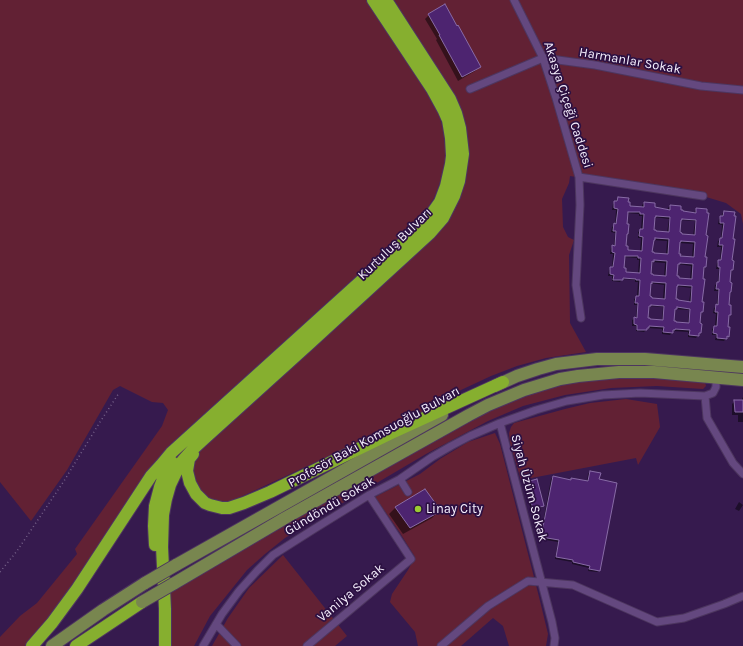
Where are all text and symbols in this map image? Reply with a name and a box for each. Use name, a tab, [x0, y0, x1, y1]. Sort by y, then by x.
street label: Akasya Çiçeği Caddesi	[540, 40, 596, 170]
street label: Harmanlar Sokak	[578, 44, 682, 78]
street label: Kurtuluş Bulvarı	[355, 205, 435, 283]
street label: Profesör Baki Komsuoğlu Bulvarı	[285, 383, 463, 491]
street label: Siyah Üzüm Sokak	[507, 433, 551, 543]
street label: Gündöndü Sokak	[282, 473, 378, 539]
place label: Linay City	[426, 501, 483, 517]
marker: Linay City	[413, 504, 423, 514]
street label: Vanilya Sokak	[314, 561, 388, 625]

